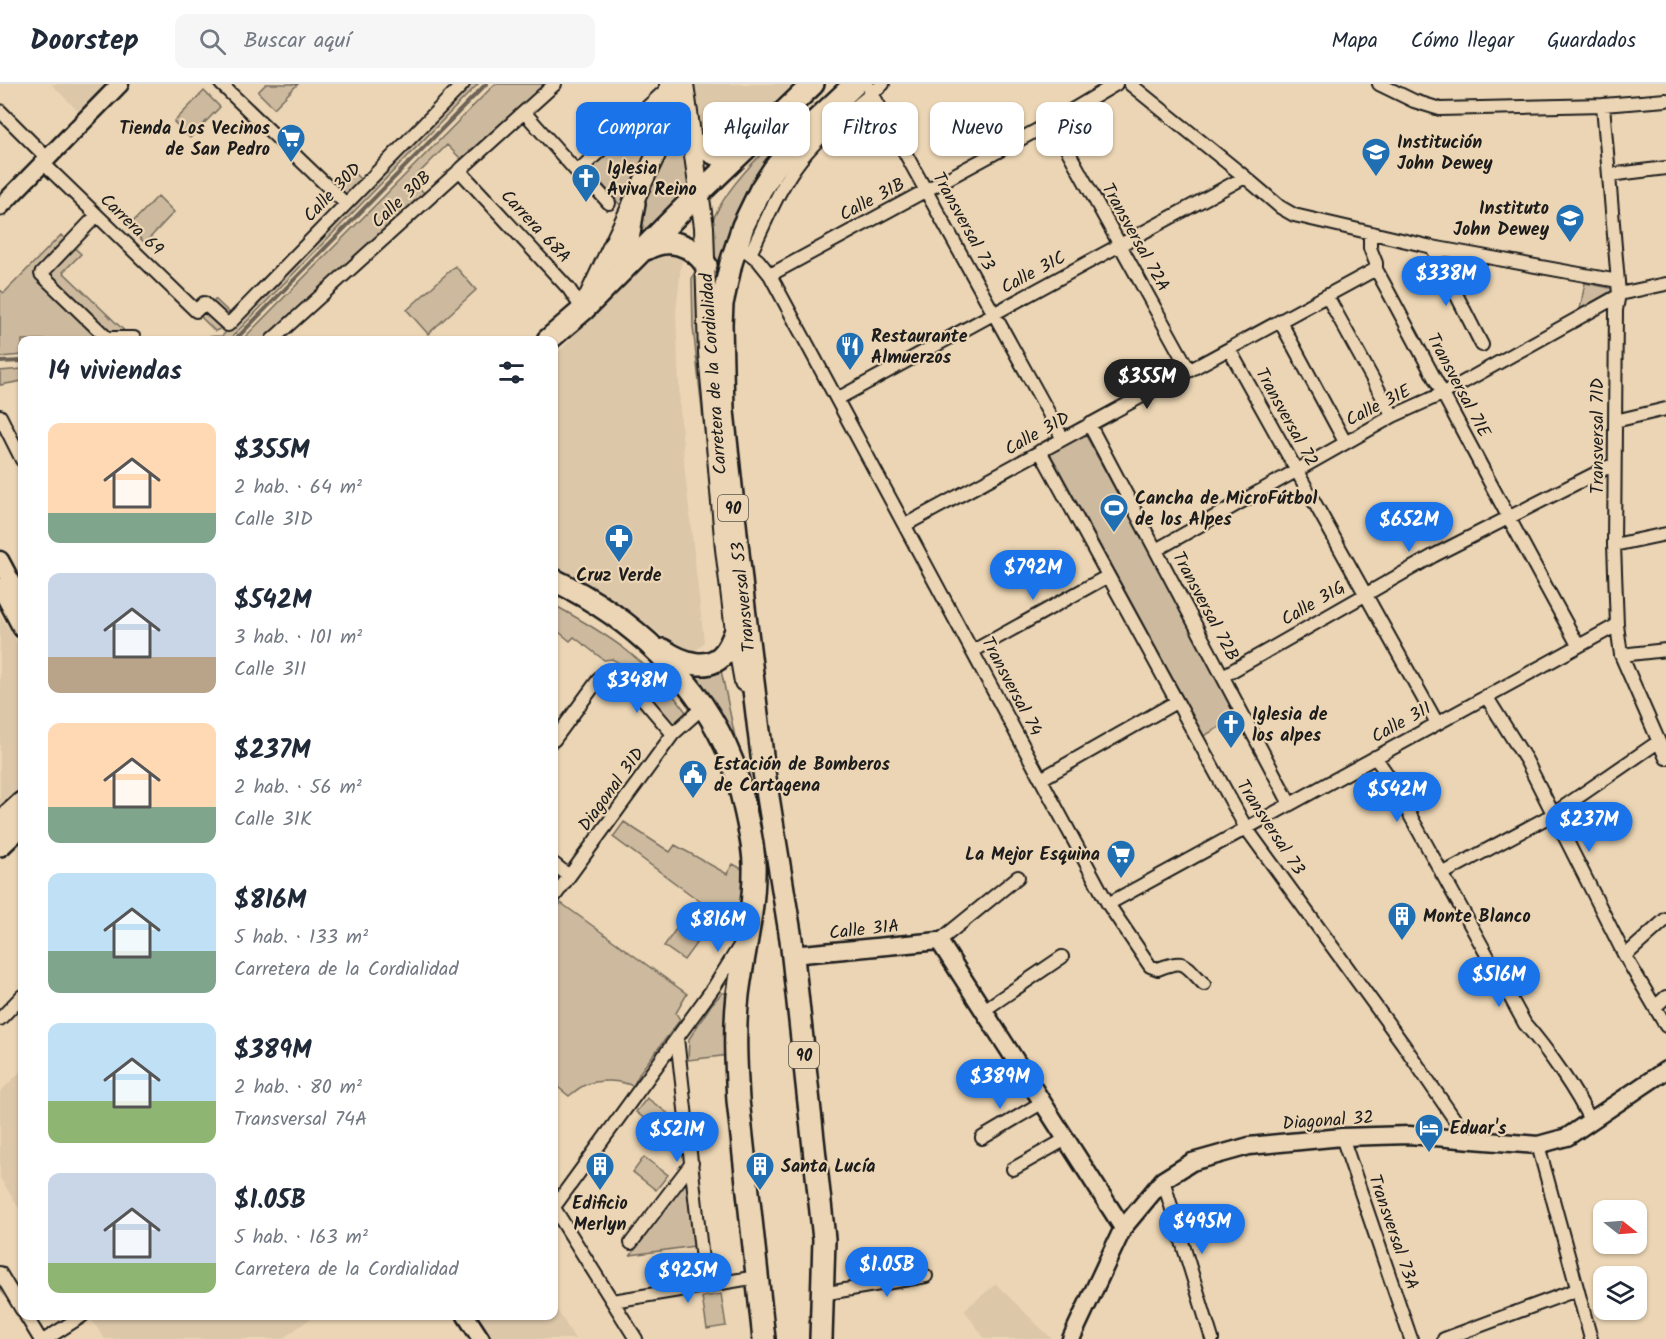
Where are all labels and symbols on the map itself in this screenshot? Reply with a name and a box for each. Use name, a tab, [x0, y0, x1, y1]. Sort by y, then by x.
place label: Tienda Los Vecinos de San Pedro	[119, 115, 271, 165]
supermarket icon: Tienda Los Vecinos de San Pedro	[275, 122, 307, 164]
place label: Institución John Dewey	[1397, 129, 1493, 179]
school or university icon: Institución John Dewey	[1360, 136, 1392, 178]
place label: Iglesia Aviva Reino	[607, 155, 697, 205]
street label: Calle 30D	[297, 156, 370, 230]
church icon: Iglesia Aviva Reino	[570, 162, 602, 204]
street label: Calle 30B	[365, 164, 439, 236]
street label: Transversal 73	[924, 167, 1002, 277]
street label: Calle 31B	[835, 171, 911, 230]
street label: Transversal 72A	[1093, 178, 1177, 297]
street label: Carrera 68A	[493, 183, 577, 271]
street label: Carrera 69	[92, 187, 170, 263]
place label: Instituto John Dewey	[1453, 195, 1550, 245]
school or university icon: Instituto John Dewey	[1554, 202, 1586, 244]
street label: Calle 31C	[996, 244, 1071, 303]
pin: $338M	[1404, 256, 1488, 307]
street label: Carretera de la Cordialidad	[693, 271, 736, 476]
place label: Restaurante Almuerzos	[871, 323, 968, 373]
street label: Transversal 71E	[1418, 328, 1498, 444]
restaurant icon: Restaurante Almuerzos	[834, 330, 866, 372]
pin: $355M	[1105, 359, 1189, 410]
street label: Transversal 72	[1246, 363, 1325, 473]
street label: Calle 31E	[1341, 377, 1417, 435]
street label: Transversal 71D	[1584, 377, 1613, 494]
street label: Calle 31D	[1000, 404, 1076, 464]
place label: Cancha de MicroFútbol de los Alpes	[1135, 485, 1317, 535]
sports icon: Cancha de MicroFútbol de los Alpes	[1098, 492, 1130, 534]
road number: 90	[718, 495, 748, 521]
pin: $652M	[1367, 502, 1451, 553]
pharmacy icon: Cruz Verde	[603, 522, 635, 564]
street label: Transversal 53	[724, 540, 765, 653]
street label: Transversal 72B	[1163, 547, 1246, 667]
pin: $792M	[991, 550, 1075, 601]
place label: Cruz Verde	[576, 562, 662, 591]
street label: Calle 31G	[1276, 574, 1351, 634]
street label: Transversal 74	[972, 632, 1049, 742]
pin: $348M	[595, 663, 679, 714]
street label: Calle 31I	[1366, 695, 1437, 752]
place label: Iglesia de los alpes	[1252, 701, 1328, 751]
church icon: Iglesia de los alpes	[1215, 708, 1247, 750]
street label: Diagonal 31D	[572, 741, 653, 838]
place label: Estación de Bomberos de Cartagena	[714, 751, 890, 801]
public building icon: Estación de Bomberos de Cartagena	[677, 758, 709, 800]
pin: $542M	[1355, 772, 1439, 823]
street label: Transversal 73	[1228, 774, 1312, 882]
pin: $237M	[1547, 802, 1631, 853]
supermarket icon: La Mejor Esquina	[1105, 838, 1137, 880]
place label: La Mejor Esquina	[965, 841, 1100, 870]
building icon: Monte Blanco	[1386, 900, 1418, 942]
pin: $816M	[676, 902, 760, 953]
place label: Monte Blanco	[1423, 903, 1531, 932]
street label: Calle 31A	[828, 912, 901, 949]
pin: $516M	[1457, 957, 1541, 1008]
road number: 90	[789, 1042, 819, 1068]
pin: $389M	[958, 1059, 1042, 1110]
street label: Diagonal 32	[1281, 1104, 1375, 1139]
pin: $521M	[635, 1112, 719, 1163]
hotel icon: Eduar's	[1413, 1112, 1445, 1154]
place label: Eduar's	[1450, 1115, 1507, 1144]
building icon: Edificio Merlyn	[584, 1150, 616, 1192]
building icon: Santa Lucía	[744, 1150, 776, 1192]
place label: Santa Lucía	[781, 1153, 876, 1182]
street label: Transversal 73A	[1359, 1171, 1426, 1294]
place label: Edificio Merlyn	[572, 1190, 628, 1240]
north arrow	[1593, 1200, 1647, 1254]
pin: $495M	[1160, 1204, 1244, 1255]
pin: $1.05B	[838, 1247, 936, 1298]
pin: $925M	[646, 1253, 730, 1304]

